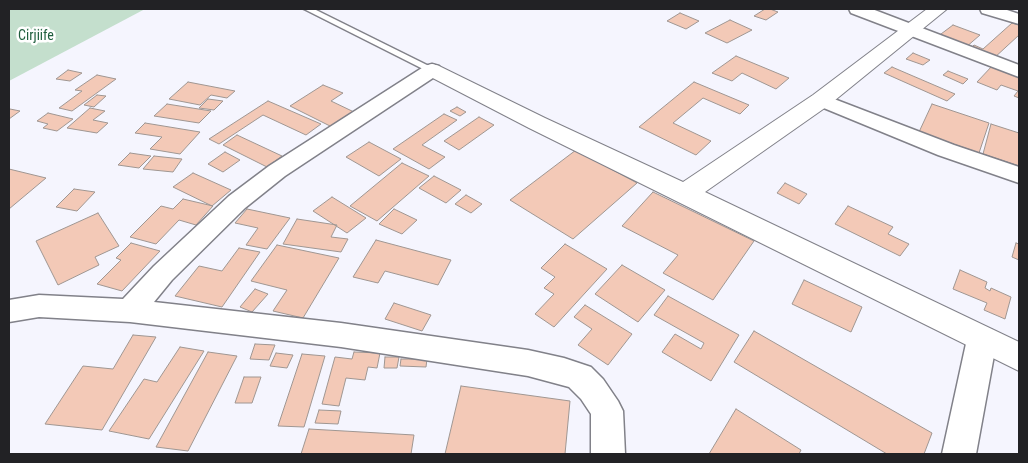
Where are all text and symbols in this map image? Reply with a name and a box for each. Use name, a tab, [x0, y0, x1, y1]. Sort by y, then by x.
park label: Cirjiife	[18, 28, 54, 44]

